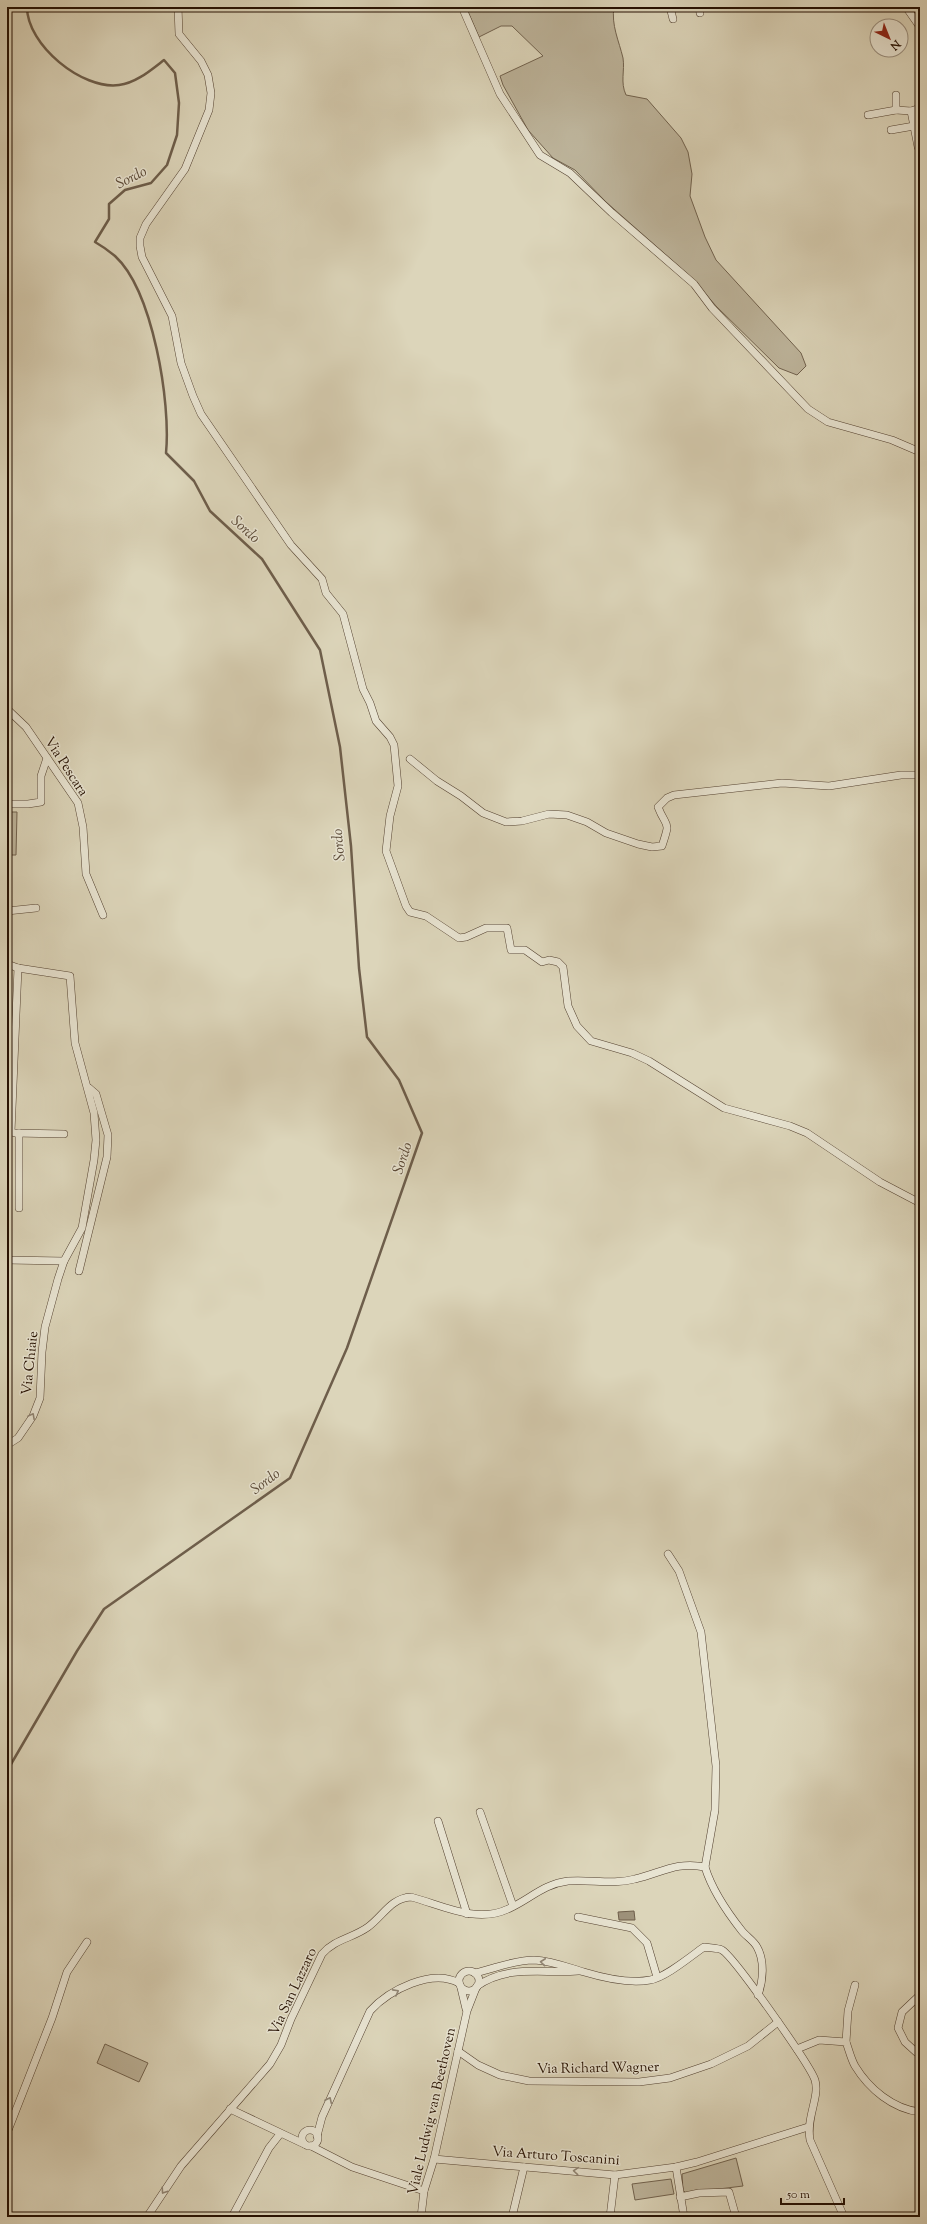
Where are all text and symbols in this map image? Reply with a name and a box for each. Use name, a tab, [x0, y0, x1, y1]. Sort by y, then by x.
north arrow	[869, 18, 909, 58]
text: N	[886, 35, 905, 54]
water label: Sordo	[112, 161, 151, 195]
water label: Sordo	[226, 511, 264, 549]
street label: Via Pescara	[39, 733, 92, 801]
water label: Sordo	[328, 828, 351, 862]
water label: Sordo	[388, 1139, 419, 1177]
street label: Via Chiaie	[18, 1330, 44, 1396]
one-way arrow	[27, 1413, 35, 1421]
water label: Sordo	[247, 1464, 285, 1500]
street label: Via San Lazzaro	[265, 1944, 323, 2039]
one-way arrow	[540, 1957, 546, 1966]
one-way arrow	[392, 1990, 399, 1997]
street label: Viale Ludwig van Beethoven	[404, 2026, 462, 2197]
street label: Via Richard Wagner	[537, 2058, 660, 2080]
one-way arrow	[325, 2096, 333, 2103]
street label: Via Arturo Toscanini	[491, 2143, 620, 2171]
one-way arrow	[573, 2167, 579, 2176]
scale bar	[781, 2180, 844, 2206]
text: 50 m	[786, 2186, 810, 2204]
one-way arrow	[162, 2187, 169, 2194]

